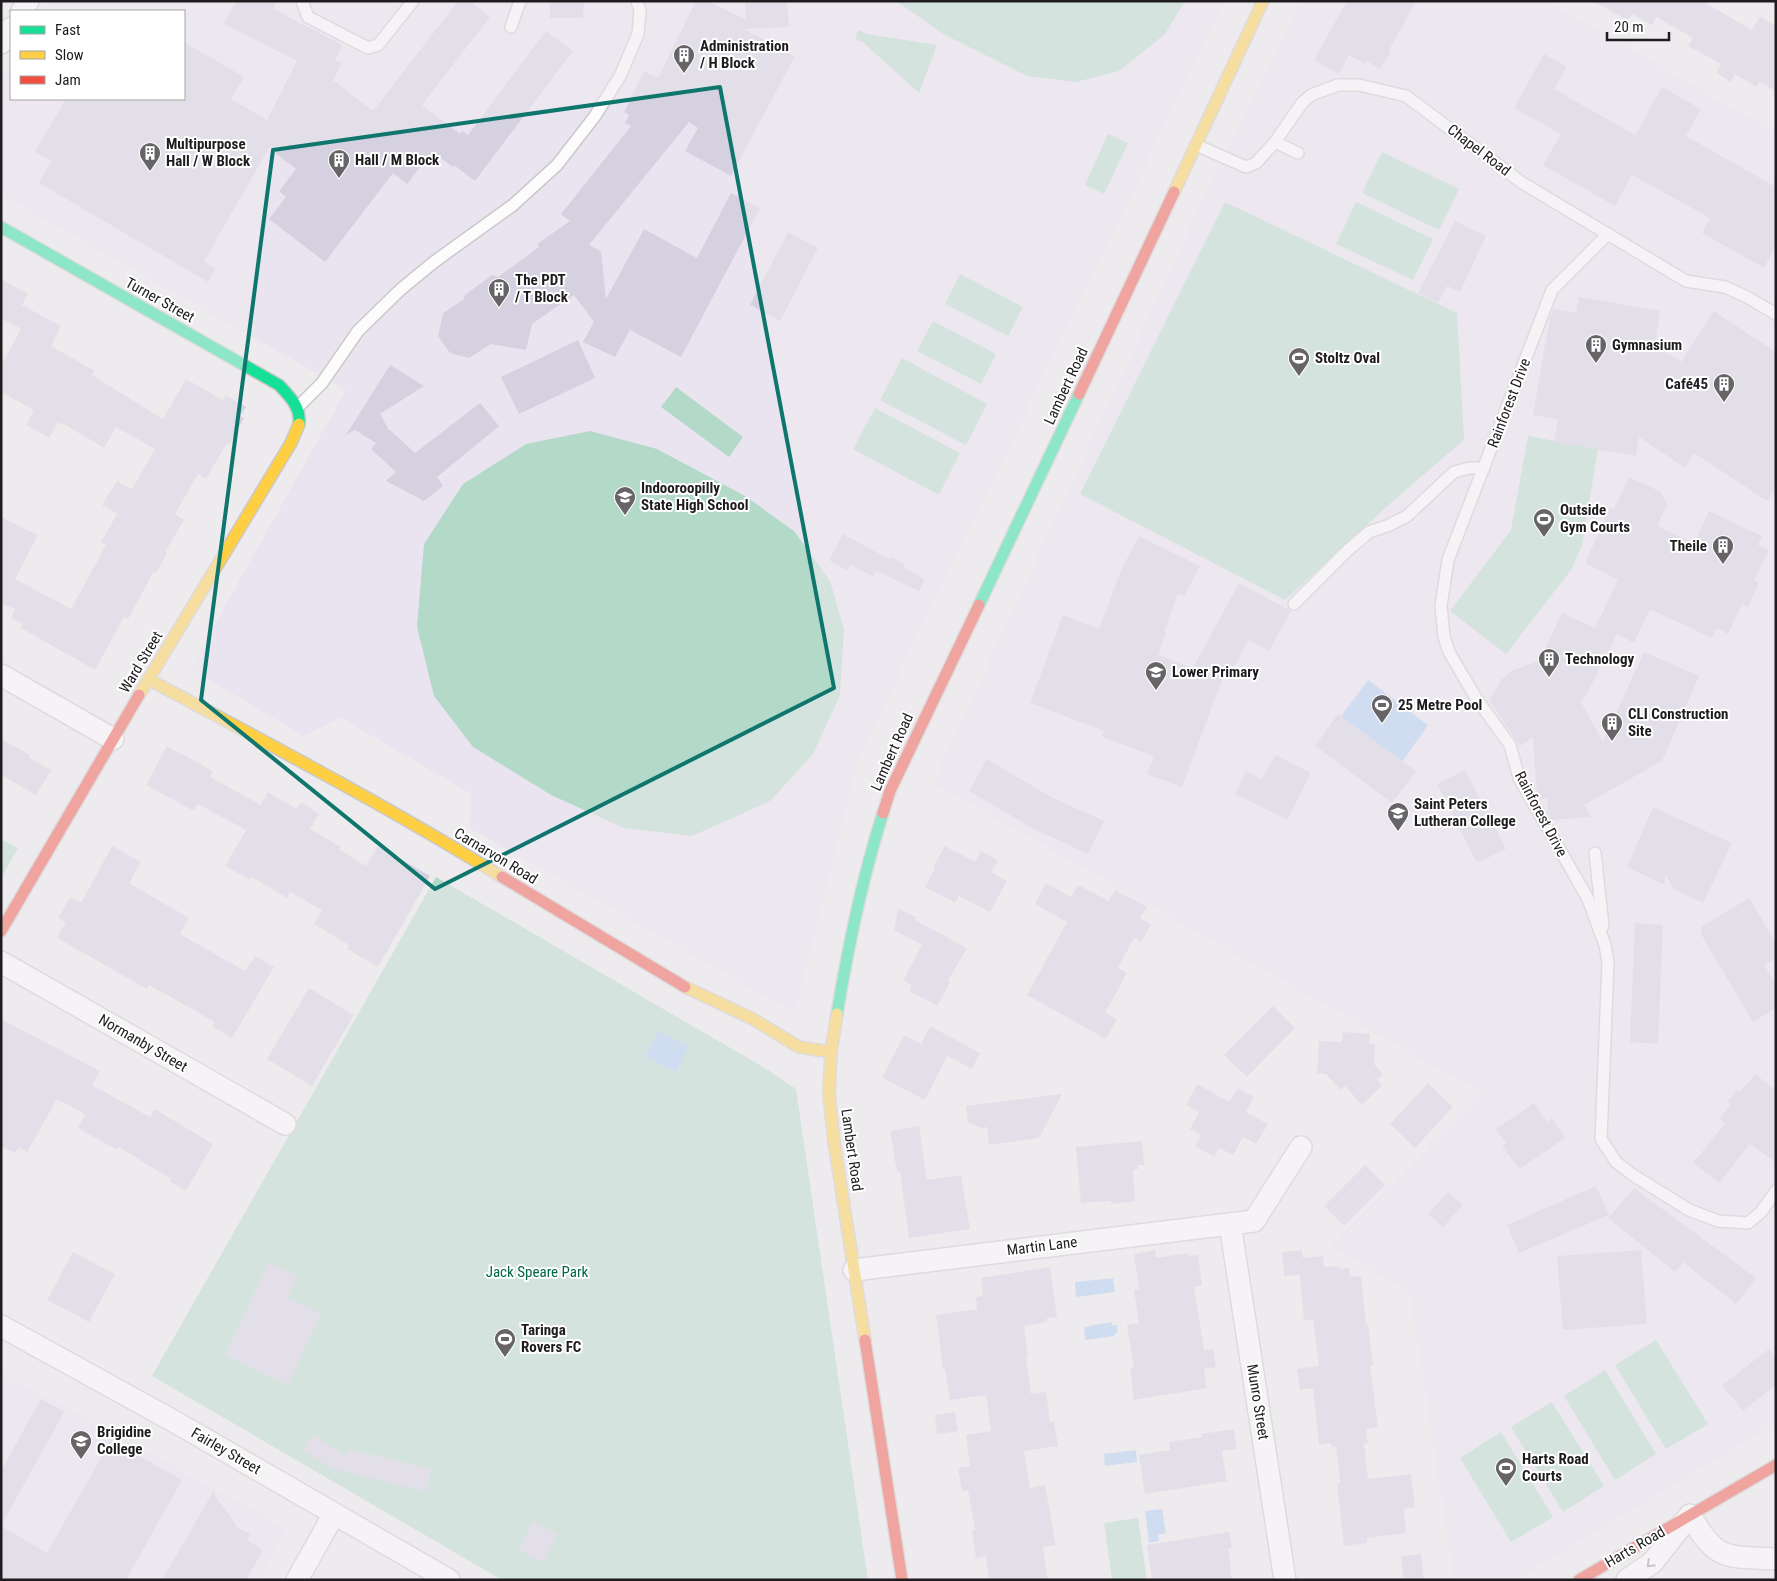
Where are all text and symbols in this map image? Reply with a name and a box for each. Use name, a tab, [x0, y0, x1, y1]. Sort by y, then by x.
legend	[10, 10, 185, 100]
scale bar	[1607, 10, 1670, 42]
text: 20 m	[1614, 18, 1644, 36]
text: Fast	[55, 21, 80, 39]
place label: Administration / H Block	[700, 37, 789, 72]
building icon: Administration / H Block	[672, 43, 696, 74]
text: Slow	[55, 46, 84, 64]
text: Jam	[55, 71, 81, 89]
street label: Chapel Road	[1444, 120, 1514, 180]
place label: Multipurpose Hall / W Block	[166, 135, 251, 170]
building icon: Multipurpose Hall / W Block	[138, 141, 162, 172]
building icon: Hall / M Block	[327, 148, 351, 179]
place label: Hall / M Block	[355, 151, 440, 169]
place label: The PDT / T Block	[515, 271, 569, 306]
street label: Turner Street	[122, 274, 198, 326]
building icon: The PDT / T Block	[487, 277, 511, 308]
building icon: Gymnasium	[1584, 333, 1608, 364]
place label: Gymnasium	[1612, 336, 1682, 354]
street label: Lambert Road	[1040, 345, 1092, 427]
sports icon: Stoltz Oval	[1287, 346, 1311, 377]
place label: Stoltz Oval	[1315, 349, 1380, 367]
street label: Rainforest Drive	[1484, 356, 1534, 450]
building icon: Café45	[1712, 372, 1736, 403]
place label: Café45	[1665, 375, 1708, 393]
place label: Indooroopilly State High School	[641, 479, 748, 514]
school or university icon: Indooroopilly State High School	[613, 485, 637, 516]
place label: Outside Gym Courts	[1560, 501, 1630, 536]
sports icon: Outside Gym Courts	[1532, 507, 1556, 538]
building icon: Theile	[1711, 534, 1735, 565]
place label: Theile	[1670, 537, 1707, 555]
street label: Ward Street	[116, 628, 166, 696]
building icon: Technology	[1537, 647, 1561, 678]
place label: Technology	[1565, 650, 1635, 668]
school or university icon: Lower Primary	[1144, 660, 1168, 691]
place label: Lower Primary	[1172, 663, 1259, 681]
sports icon: 25 Metre Pool	[1370, 693, 1394, 724]
place label: 25 Metre Pool	[1398, 696, 1482, 714]
place label: CLI Construction Site	[1628, 705, 1729, 740]
street label: Lambert Road	[867, 710, 917, 794]
building icon: CLI Construction Site	[1600, 711, 1624, 742]
street label: Rainforest Drive	[1511, 768, 1571, 860]
place label: Saint Peters Lutheran College	[1414, 795, 1516, 830]
school or university icon: Saint Peters Lutheran College	[1386, 801, 1410, 832]
street label: Carnarvon Road	[451, 824, 541, 888]
street label: Normanby Street	[96, 1010, 190, 1076]
street label: Lambert Road	[837, 1108, 867, 1192]
street label: Martin Lane	[1006, 1233, 1078, 1259]
park label: Jack Speare Park	[486, 1263, 589, 1281]
place label: Taringa Rovers FC	[521, 1321, 582, 1356]
sports icon: Taringa Rovers FC	[493, 1327, 517, 1358]
street label: Munro Street	[1243, 1363, 1273, 1441]
place label: Brigidine College	[97, 1423, 151, 1458]
street label: Fairley Street	[188, 1424, 264, 1478]
school or university icon: Brigidine College	[69, 1429, 93, 1460]
place label: Harts Road Courts	[1522, 1450, 1589, 1485]
sports icon: Harts Road Courts	[1494, 1456, 1518, 1487]
street label: Harts Road	[1602, 1523, 1668, 1571]
one-way arrow	[1647, 1558, 1656, 1567]

